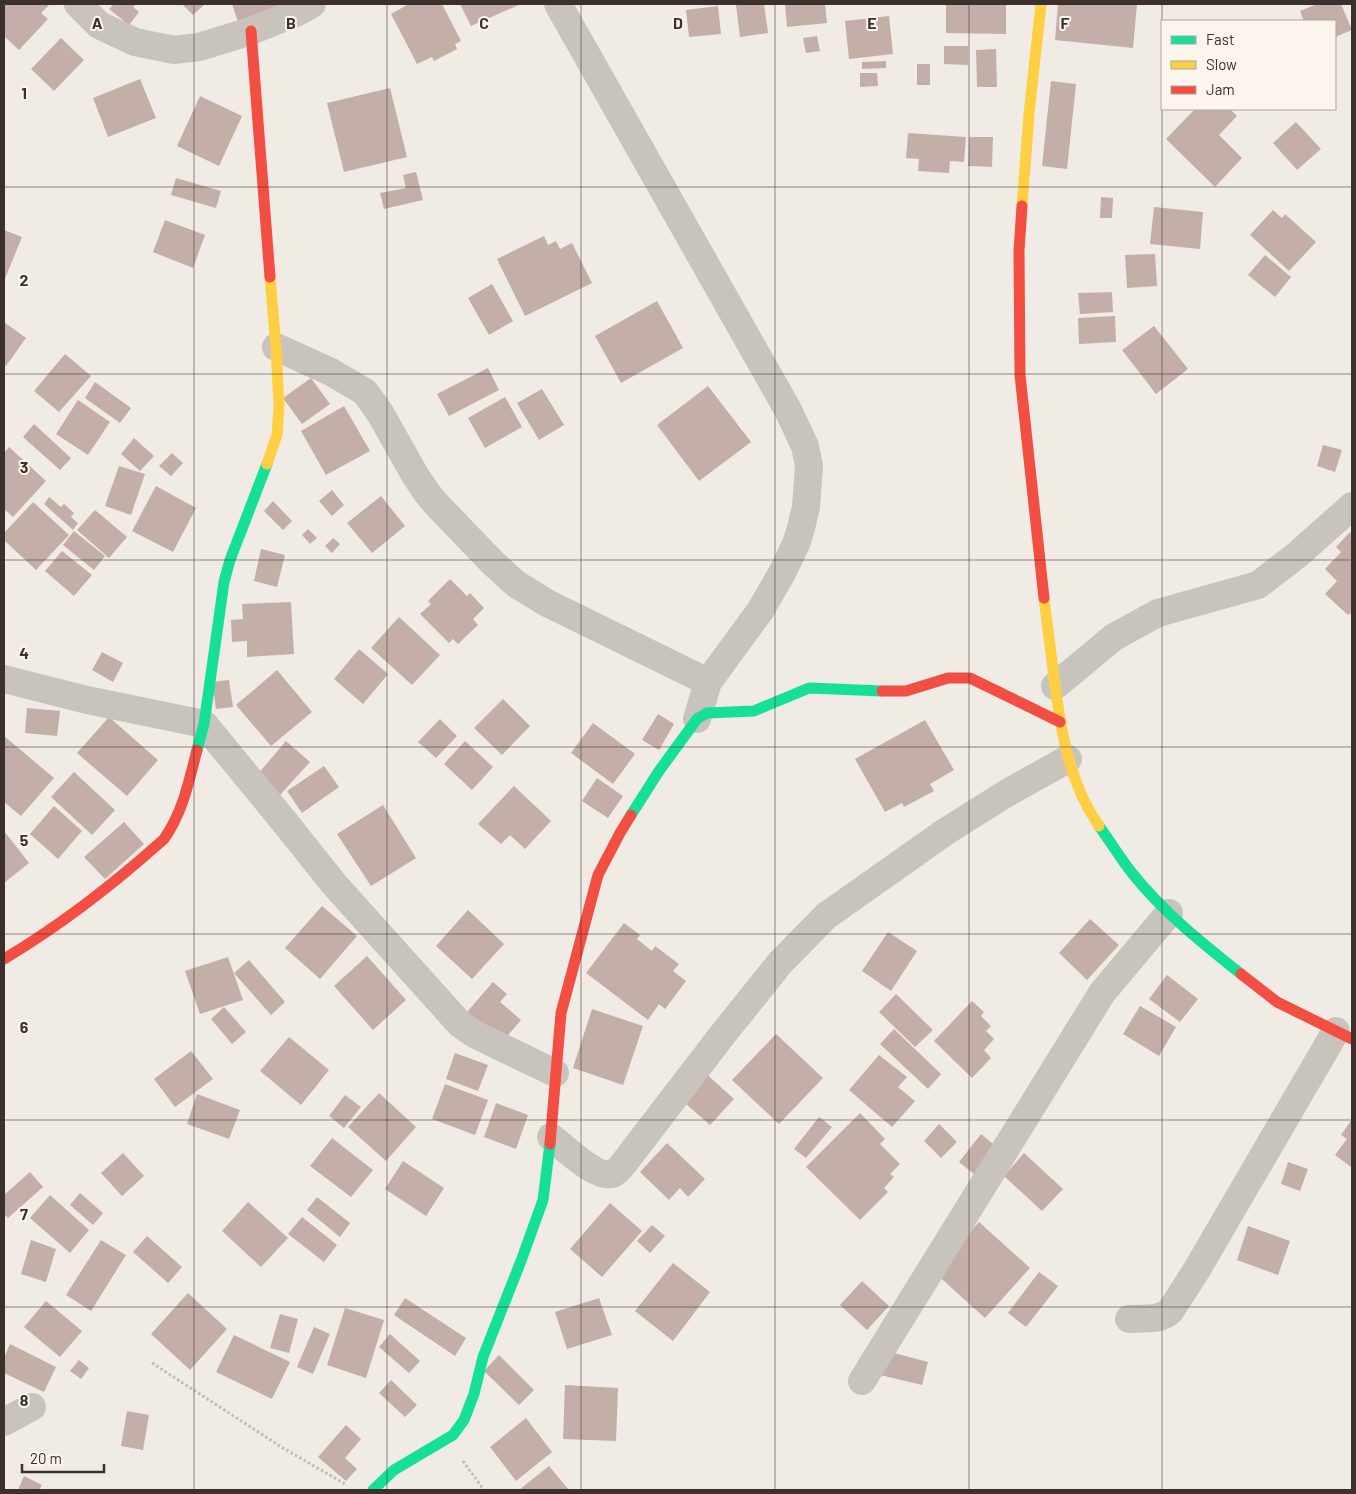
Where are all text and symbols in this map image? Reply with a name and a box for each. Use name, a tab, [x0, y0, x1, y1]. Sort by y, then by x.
text: A	[92, 13, 103, 32]
text: B	[286, 13, 296, 32]
text: C	[479, 13, 489, 32]
text: D	[673, 13, 683, 32]
text: E	[867, 13, 877, 32]
text: F	[1061, 13, 1070, 32]
legend	[1161, 20, 1336, 110]
text: Fast	[1206, 30, 1234, 48]
text: Slow	[1206, 55, 1237, 73]
text: Jam	[1206, 80, 1235, 98]
text: 1	[21, 83, 27, 102]
text: 2	[20, 270, 29, 289]
text: 3	[20, 457, 28, 476]
text: 4	[19, 643, 29, 662]
text: 5	[20, 830, 29, 849]
text: 6	[20, 1017, 29, 1036]
text: 7	[20, 1204, 28, 1223]
text: 8	[20, 1390, 29, 1409]
scale bar	[22, 1442, 105, 1474]
text: 20 m	[30, 1449, 62, 1467]

